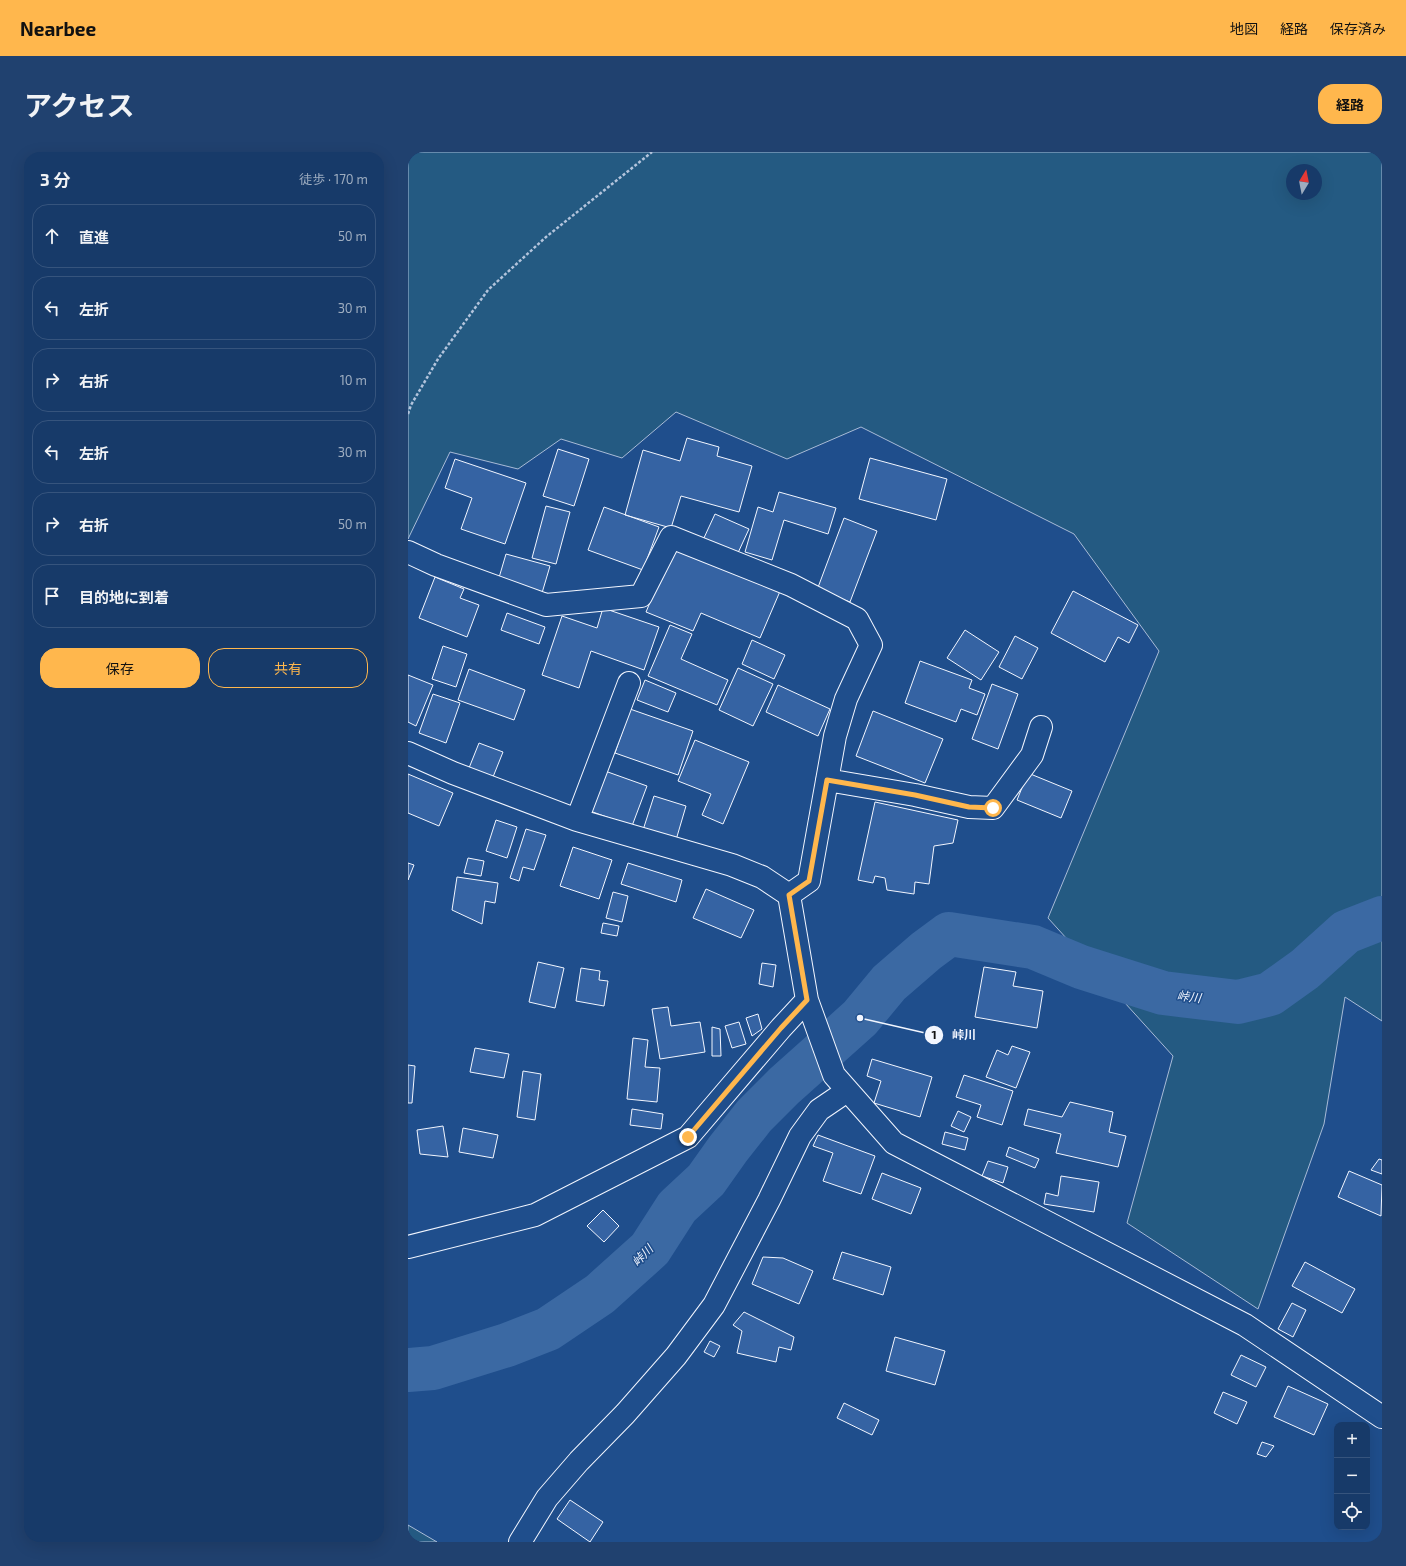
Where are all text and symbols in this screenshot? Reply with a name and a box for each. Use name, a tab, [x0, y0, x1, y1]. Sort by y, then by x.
text: Nearbee	[20, 17, 96, 40]
text: 地図	[1230, 20, 1258, 37]
text: 経路	[1280, 20, 1308, 37]
text: 保存済み	[1330, 20, 1386, 37]
button: 経路	[1318, 84, 1382, 124]
text: アクセス	[24, 88, 135, 122]
north arrow	[1286, 164, 1322, 200]
text: 3 分	[40, 169, 70, 189]
text: 徒歩 · 170 m	[299, 171, 368, 187]
icon: ahead	[41, 225, 63, 247]
text: 直進	[79, 228, 109, 246]
text: 50 m	[338, 228, 367, 244]
icon: left	[41, 297, 63, 319]
text: 左折	[79, 300, 109, 318]
text: 30 m	[338, 300, 367, 316]
icon: right	[41, 369, 63, 391]
text: 右折	[79, 372, 109, 390]
text: 10 m	[340, 372, 367, 388]
icon: left	[41, 441, 63, 463]
text: 左折	[79, 444, 109, 462]
text: 30 m	[338, 444, 367, 460]
icon: right	[41, 513, 63, 535]
text: 右折	[79, 516, 109, 534]
text: 50 m	[338, 516, 367, 532]
icon: arrive	[41, 585, 63, 607]
text: 目的地に到着	[79, 588, 169, 606]
button: 保存	[40, 648, 200, 688]
button: 共有	[208, 648, 368, 688]
route start	[984, 799, 1002, 817]
water label: 峠川	[1176, 988, 1204, 1005]
callout: 峠川	[924, 1023, 984, 1047]
text: 1	[931, 1027, 937, 1041]
text: 峠川	[952, 1027, 976, 1041]
route end	[679, 1128, 697, 1146]
water label: 峠川	[629, 1240, 657, 1269]
map controls	[1334, 1422, 1370, 1530]
button: +	[1334, 1422, 1370, 1458]
button: −	[1334, 1458, 1370, 1494]
button: locate	[1334, 1494, 1370, 1530]

